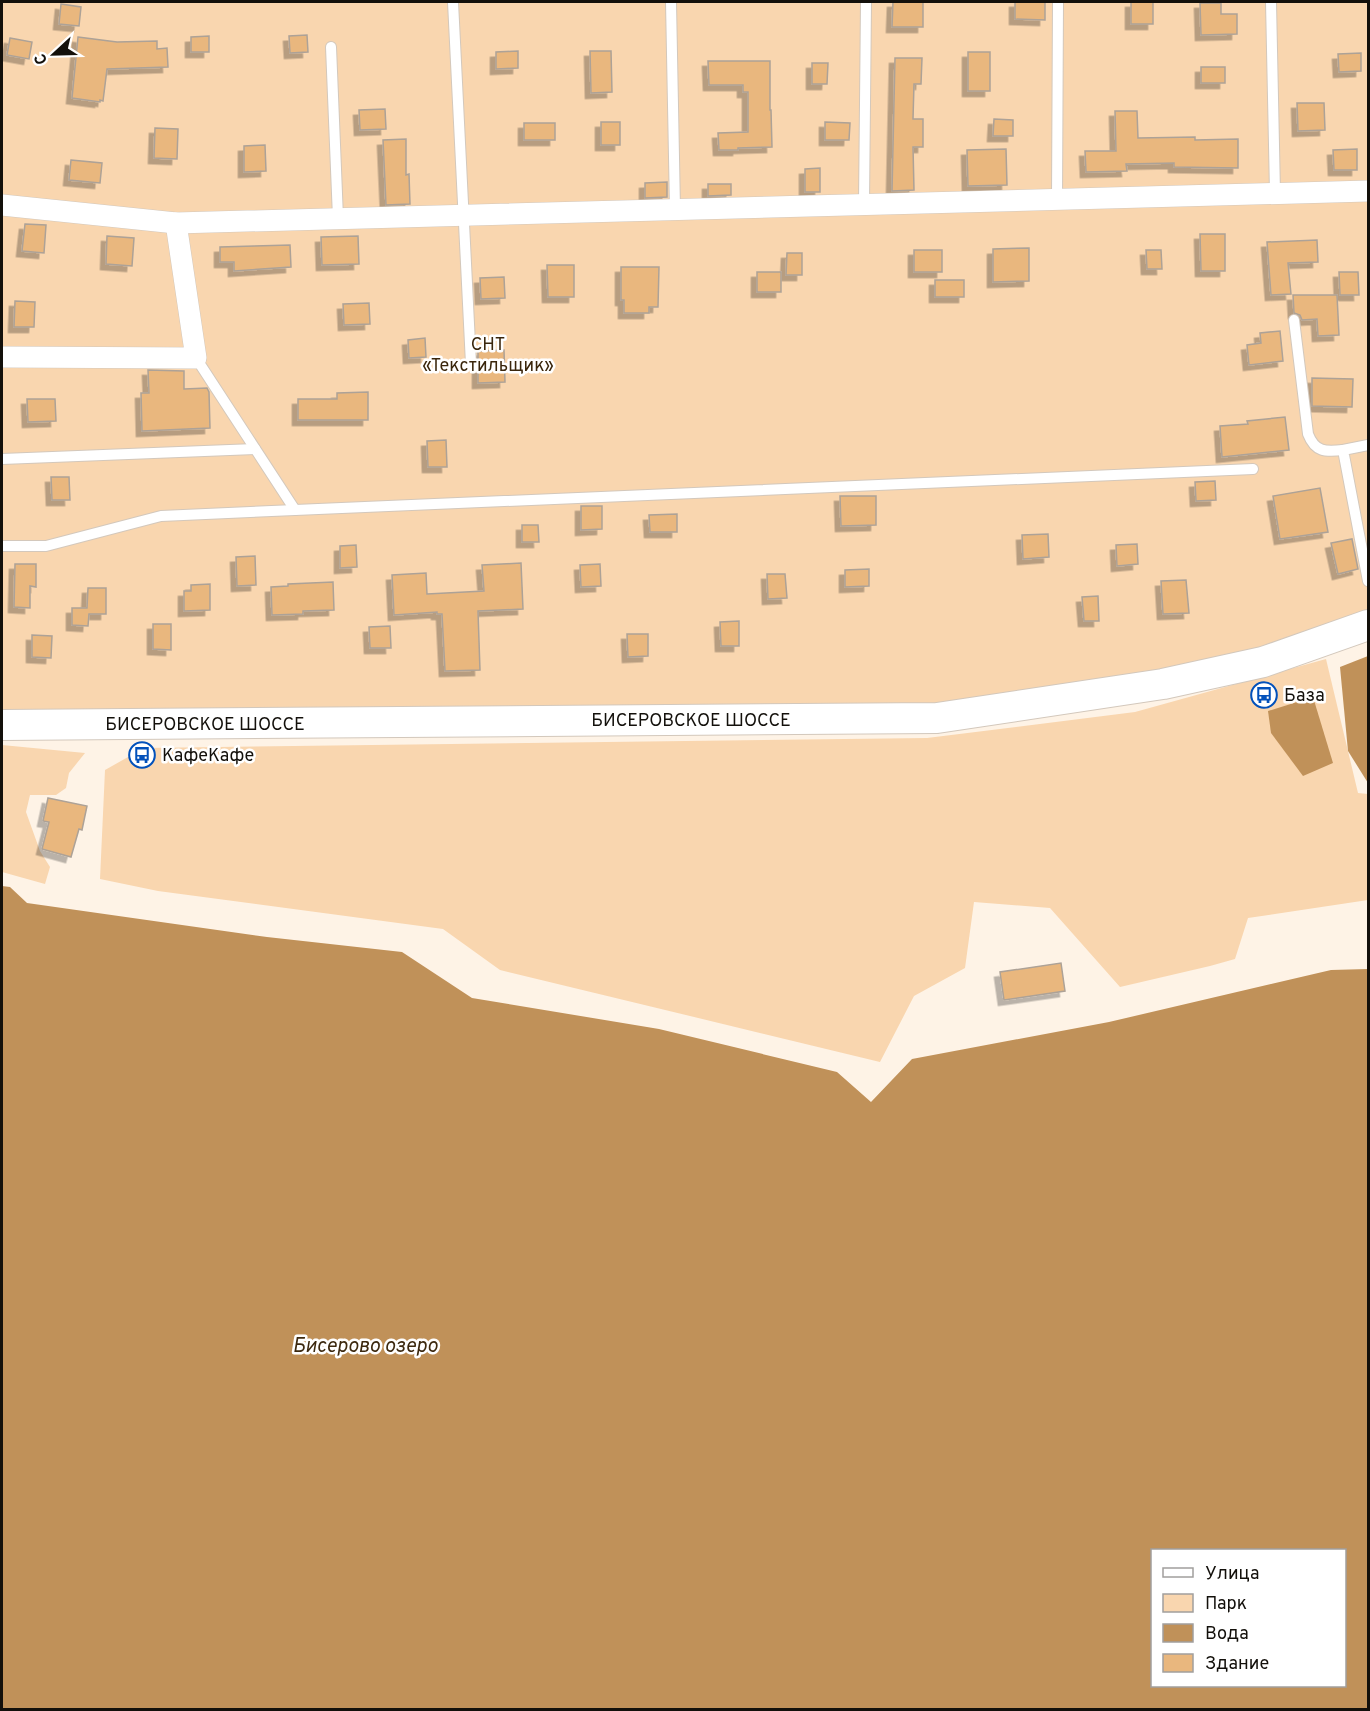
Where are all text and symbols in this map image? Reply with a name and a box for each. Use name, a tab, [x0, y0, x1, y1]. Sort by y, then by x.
north arrow	[24, 24, 84, 84]
text: С	[31, 50, 53, 67]
park label: СНТ «Текстильщик»	[422, 334, 554, 378]
bus stop icon: База	[1249, 680, 1279, 710]
place label: База	[1284, 685, 1325, 708]
street label: БИСЕРОВСКОЕ ШОССЕ	[591, 710, 791, 733]
street label: БИСЕРОВСКОЕ ШОССЕ	[105, 714, 305, 737]
bus stop icon: КафеКафе	[127, 740, 157, 770]
place label: КафеКафе	[162, 745, 254, 768]
water label: Бисерово озеро	[292, 1334, 438, 1360]
legend	[1151, 1549, 1346, 1687]
text: Улица	[1205, 1563, 1259, 1586]
text: Парк	[1205, 1593, 1247, 1616]
text: Вода	[1205, 1623, 1249, 1646]
text: Здание	[1205, 1653, 1269, 1676]

